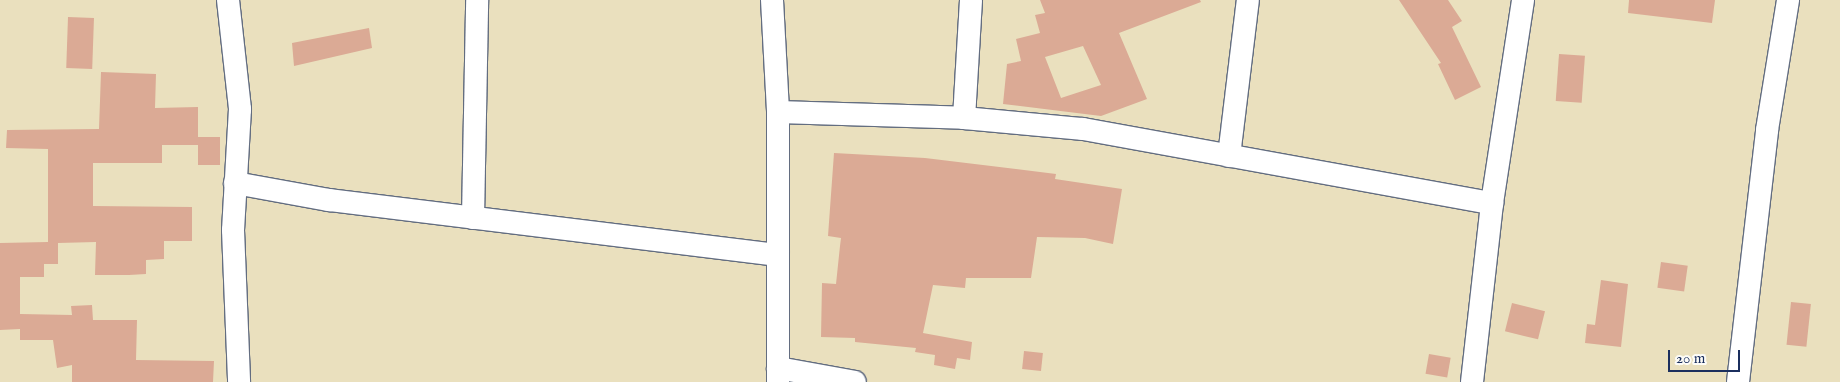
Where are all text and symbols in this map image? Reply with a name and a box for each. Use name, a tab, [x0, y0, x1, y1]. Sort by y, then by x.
scale bar	[1670, 340, 1742, 372]
text: 20 m	[1676, 349, 1705, 368]

